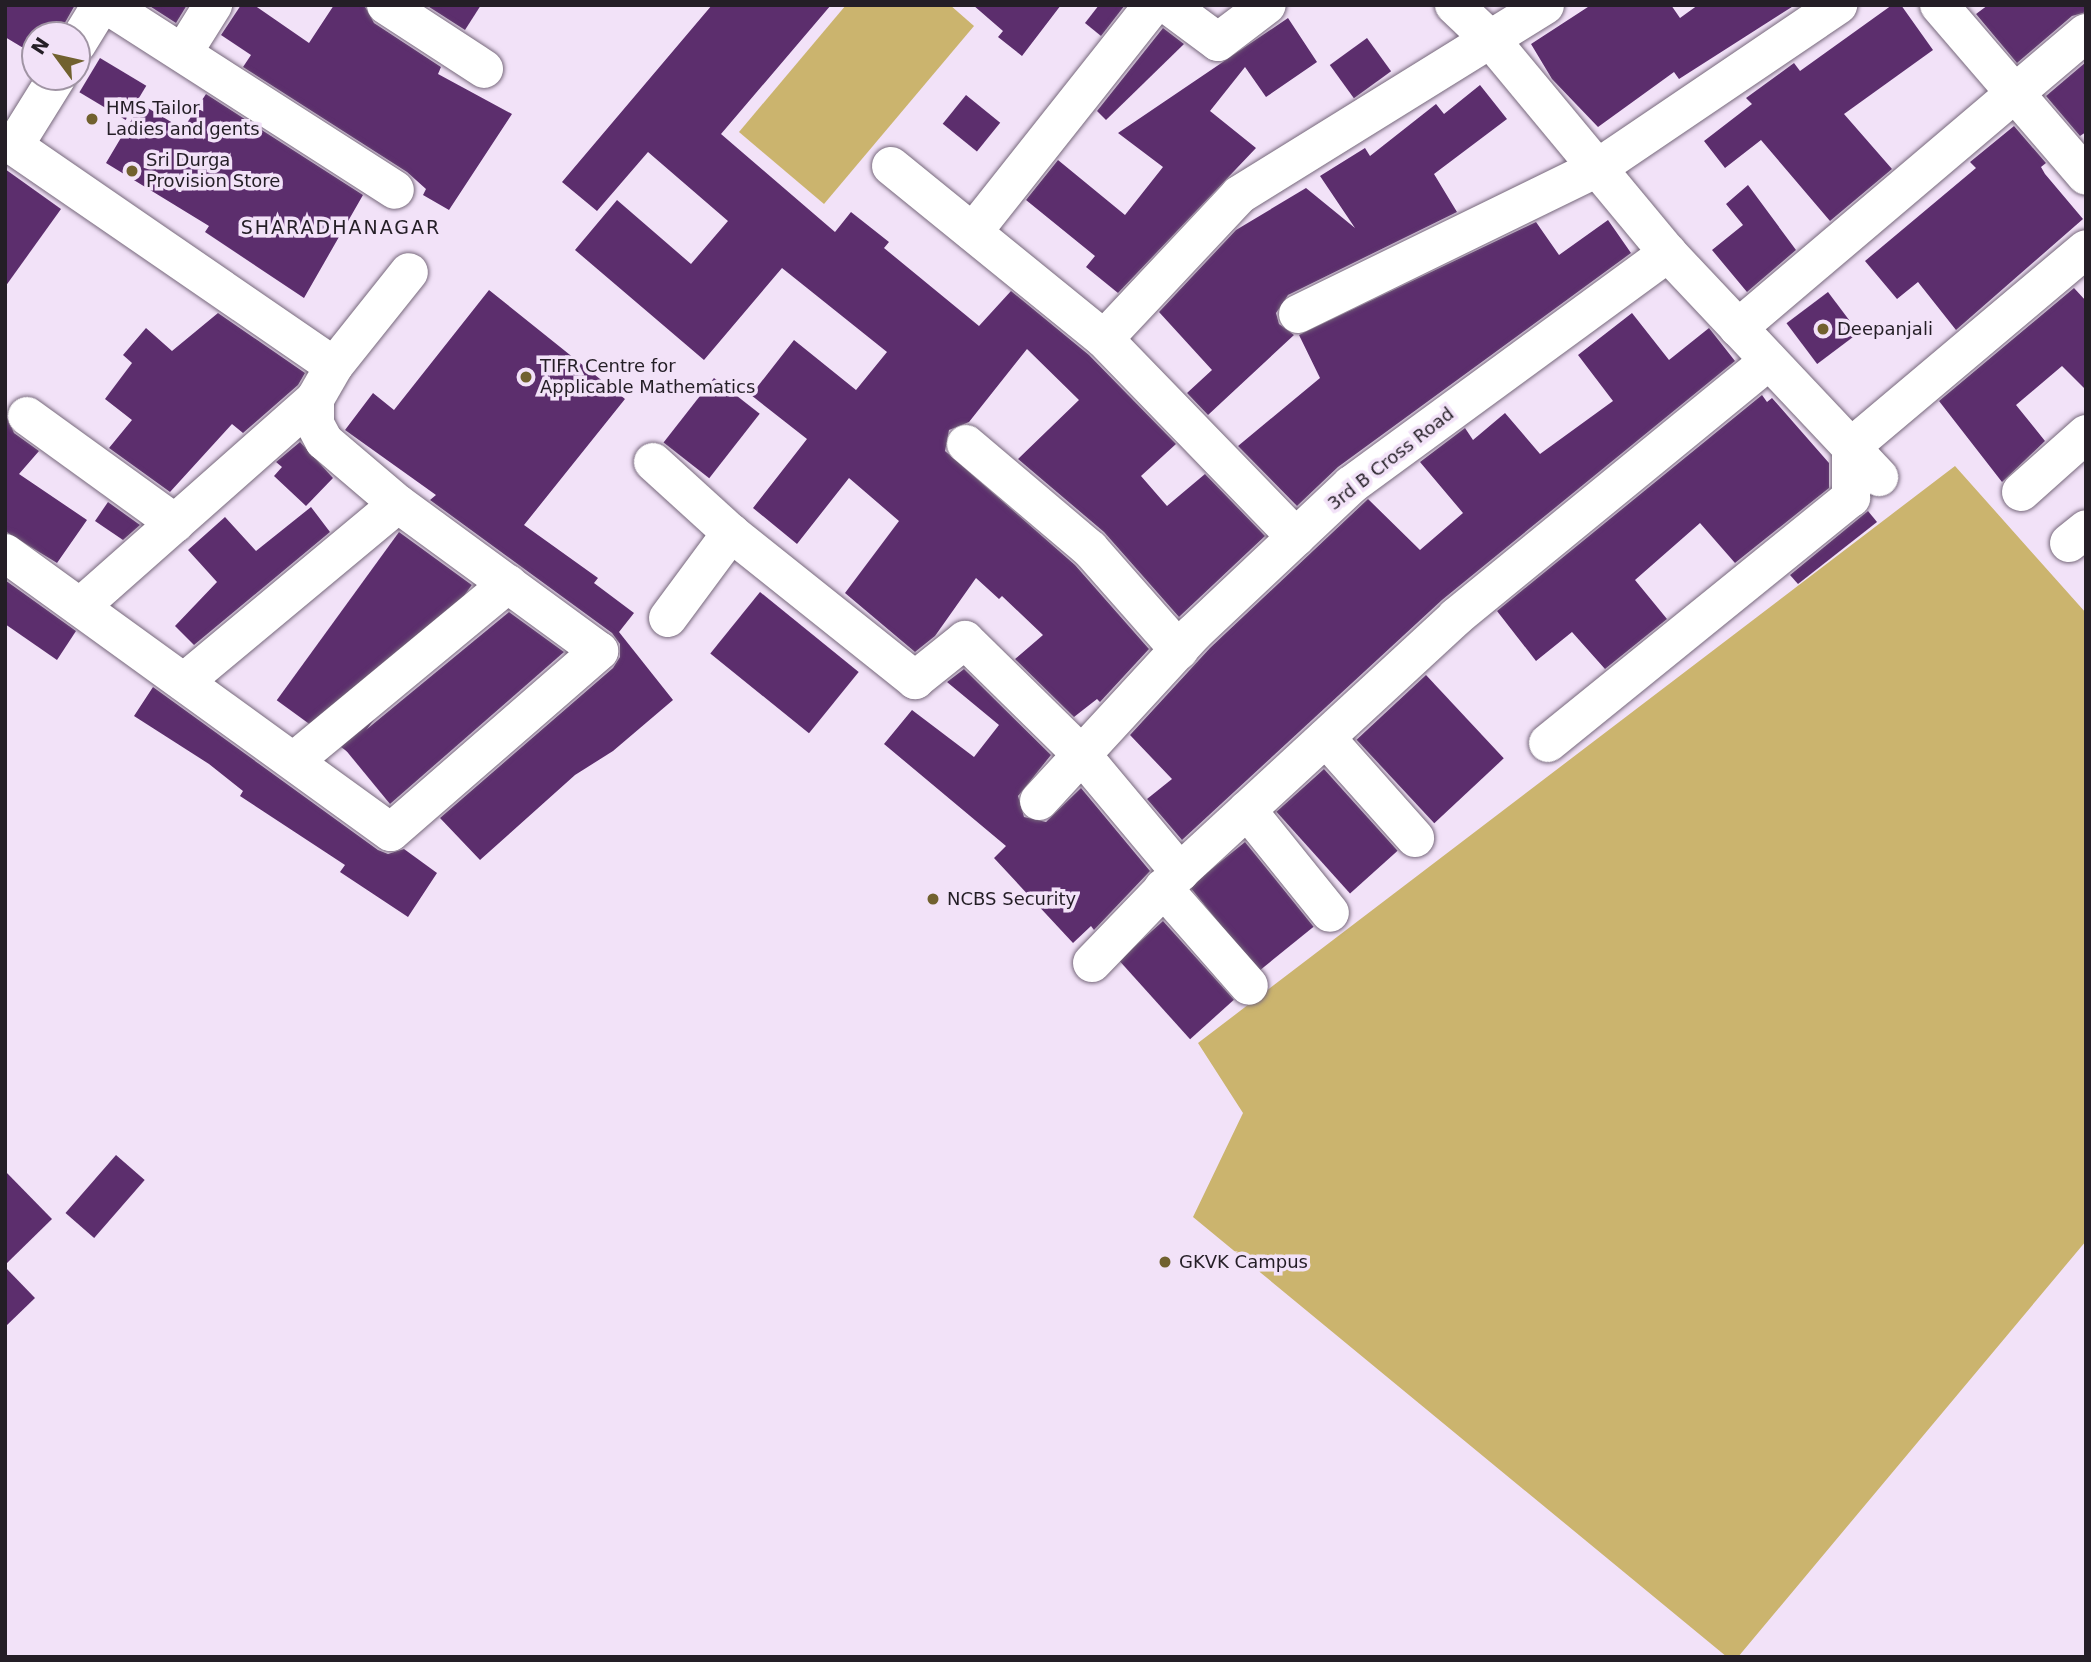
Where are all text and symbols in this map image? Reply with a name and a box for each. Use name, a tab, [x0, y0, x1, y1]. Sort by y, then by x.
north arrow	[21, 21, 91, 91]
text: N	[27, 33, 54, 58]
place label: HMS Tailor Ladies and gents	[106, 98, 260, 140]
marker: HMS Tailor Ladies and gents	[84, 111, 100, 127]
place label: Sri Durga Provision Store	[146, 150, 280, 192]
marker: Sri Durga Provision Store	[124, 163, 140, 179]
district label: SHARADHANAGAR	[242, 217, 440, 239]
place label: Deepanjali	[1837, 318, 1933, 340]
marker: Deepanjali	[1815, 321, 1831, 337]
place label: TIFR Centre for Applicable Mathematics	[540, 356, 755, 398]
marker: TIFR Centre for Applicable Mathematics	[518, 369, 534, 385]
street label: 3rd B Cross Road	[1324, 403, 1458, 515]
place label: NCBS Security	[947, 888, 1076, 910]
marker: NCBS Security	[925, 891, 941, 907]
place label: GKVK Campus	[1179, 1251, 1308, 1273]
marker: GKVK Campus	[1157, 1254, 1173, 1270]

